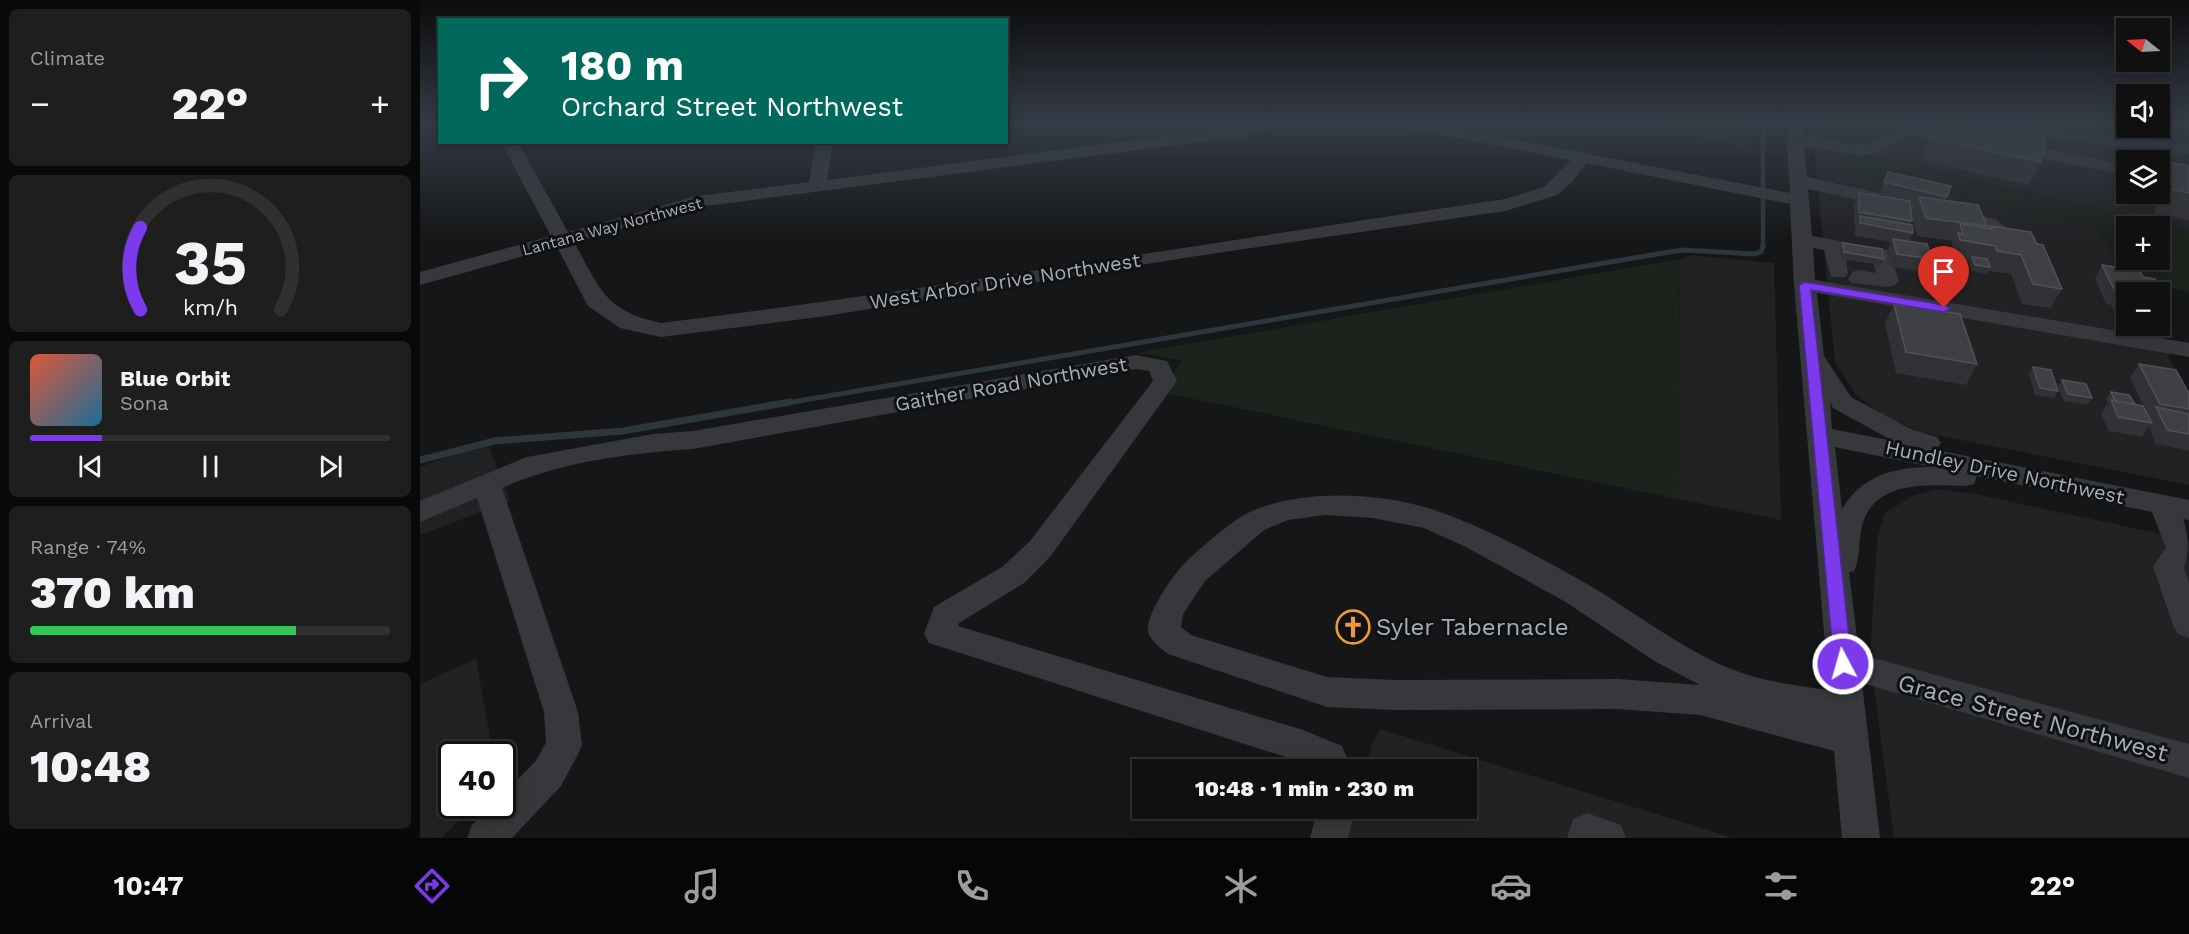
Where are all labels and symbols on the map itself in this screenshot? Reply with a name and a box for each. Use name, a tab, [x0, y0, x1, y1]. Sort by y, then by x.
north arrow	[2116, 18, 2170, 72]
street label: Lantana Way Northwest	[520, 193, 705, 260]
pin	[1918, 246, 1969, 308]
street label: West Arbor Drive Northwest	[868, 248, 1143, 314]
street label: Gaither Road Northwest	[893, 352, 1129, 416]
street label: Hundley Drive Northwest	[1883, 435, 2127, 509]
church icon: Syler Tabernacle	[1335, 609, 1371, 645]
place label: Syler Tabernacle	[1376, 613, 1569, 641]
position arrow	[1811, 632, 1875, 696]
street label: Grace Street Northwest	[1895, 668, 2171, 768]
speed limit sign: 40	[438, 741, 516, 819]

